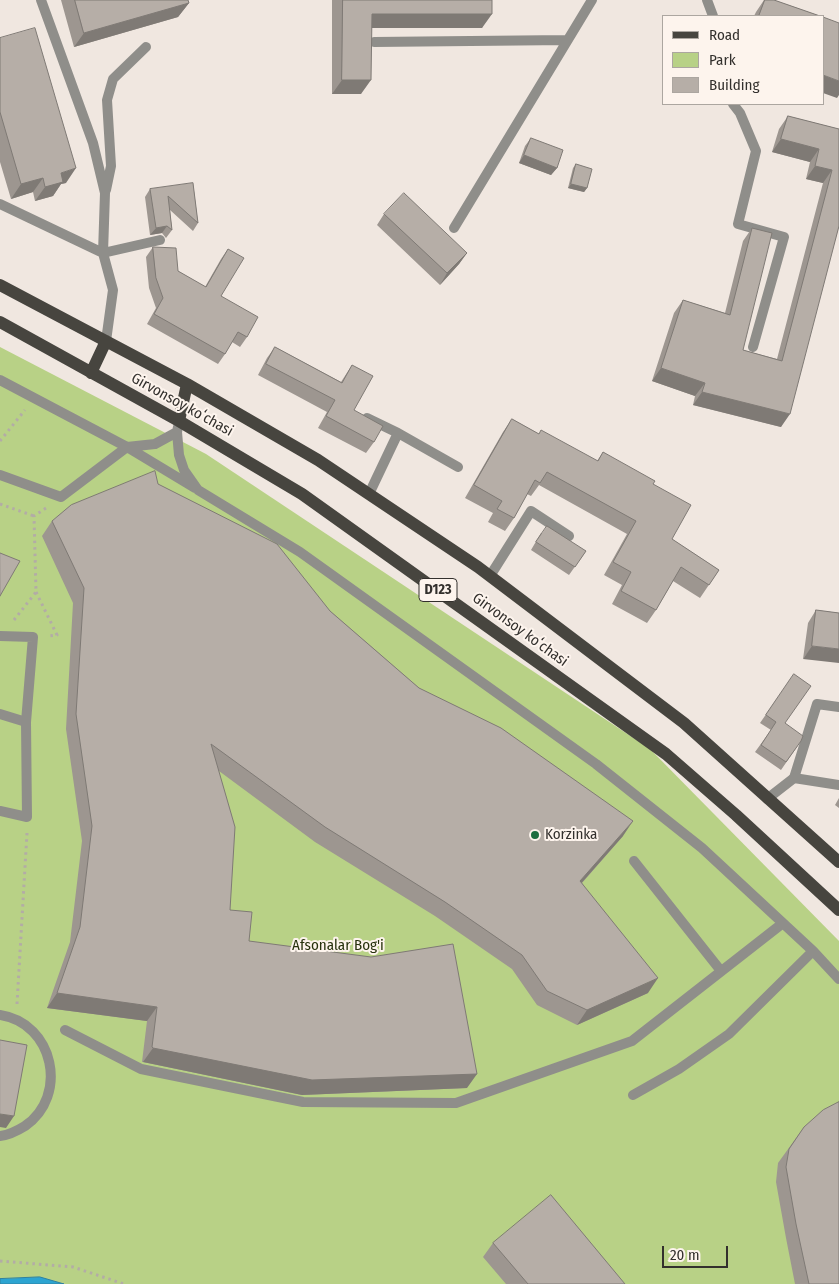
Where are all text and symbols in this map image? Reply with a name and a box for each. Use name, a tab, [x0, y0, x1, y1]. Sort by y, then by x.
legend	[662, 15, 824, 105]
text: Road	[709, 26, 740, 44]
text: Park	[709, 51, 736, 69]
text: Building	[709, 76, 760, 94]
street label: Girvonsoy koʻchasi	[128, 370, 236, 440]
road number: D123	[419, 578, 457, 602]
street label: Girvonsoy koʻchasi	[469, 589, 571, 671]
place label: Korzinka	[545, 826, 597, 844]
marker: Korzinka	[529, 829, 541, 841]
park label: Afsonalar Bog'i	[292, 937, 384, 955]
scale bar	[664, 1236, 730, 1268]
text: 20 m	[670, 1246, 700, 1264]

